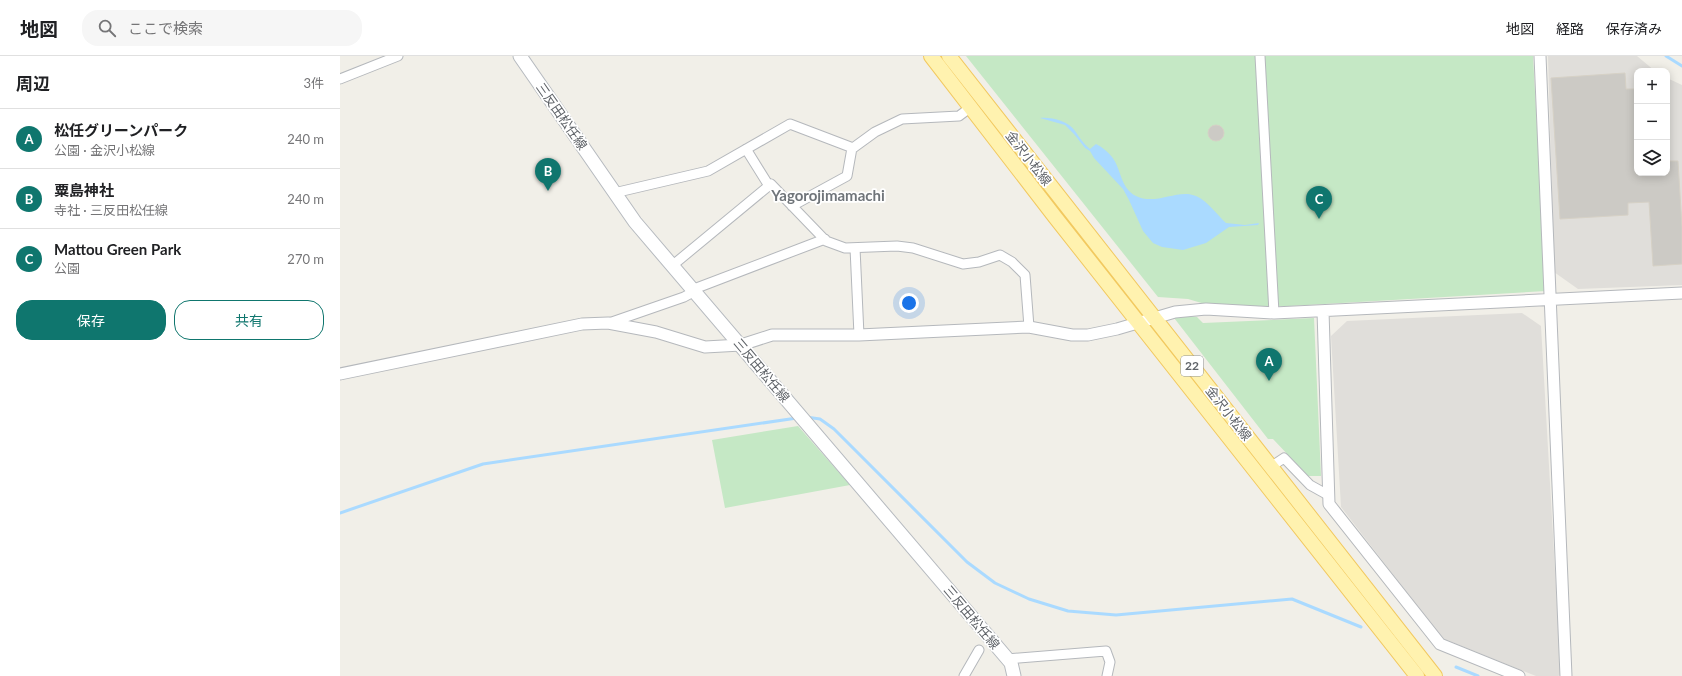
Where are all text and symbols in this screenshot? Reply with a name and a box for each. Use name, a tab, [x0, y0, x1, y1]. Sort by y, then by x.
search box	[82, 10, 362, 46]
text: 地図	[20, 17, 58, 40]
icon: search	[96, 17, 118, 39]
text: ここで検索	[128, 19, 203, 37]
text: 地図	[1506, 20, 1534, 37]
text: 経路	[1556, 20, 1584, 37]
text: 保存済み	[1606, 20, 1662, 37]
map controls	[1634, 68, 1670, 176]
button: +	[1634, 68, 1670, 104]
text: 周辺	[16, 73, 50, 94]
text: 3件	[303, 75, 324, 91]
street label: 三反田松任線	[533, 79, 591, 153]
button: −	[1634, 104, 1670, 140]
text: 松任グリーンパーク	[54, 121, 188, 139]
street label: 金沢小松線	[1003, 127, 1055, 189]
text: A	[24, 131, 34, 147]
text: 240 m	[287, 131, 324, 147]
button: layers	[1634, 140, 1670, 176]
text: 公園 · 金沢小松線	[54, 142, 155, 158]
pin: B	[535, 158, 561, 191]
text: 粟島神社	[54, 181, 114, 199]
district label: Yagorojimamachi	[770, 186, 885, 204]
pin: C	[1306, 186, 1332, 219]
text: B	[25, 191, 33, 207]
text: 240 m	[287, 191, 324, 207]
text: 寺社 · 三反田松任線	[54, 202, 168, 218]
text: Mattou Green Park	[54, 240, 181, 258]
text: C	[25, 251, 33, 267]
text: 270 m	[287, 251, 324, 267]
text: 公園	[54, 260, 80, 276]
your location	[899, 293, 919, 313]
button: 保存	[16, 300, 166, 340]
button: 共有	[174, 300, 324, 340]
street label: 三反田松任線	[731, 335, 793, 405]
pin: A	[1256, 348, 1282, 381]
road number: 22	[1181, 356, 1203, 376]
street label: 金沢小松線	[1203, 382, 1255, 444]
street label: 三反田松任線	[941, 582, 1003, 652]

